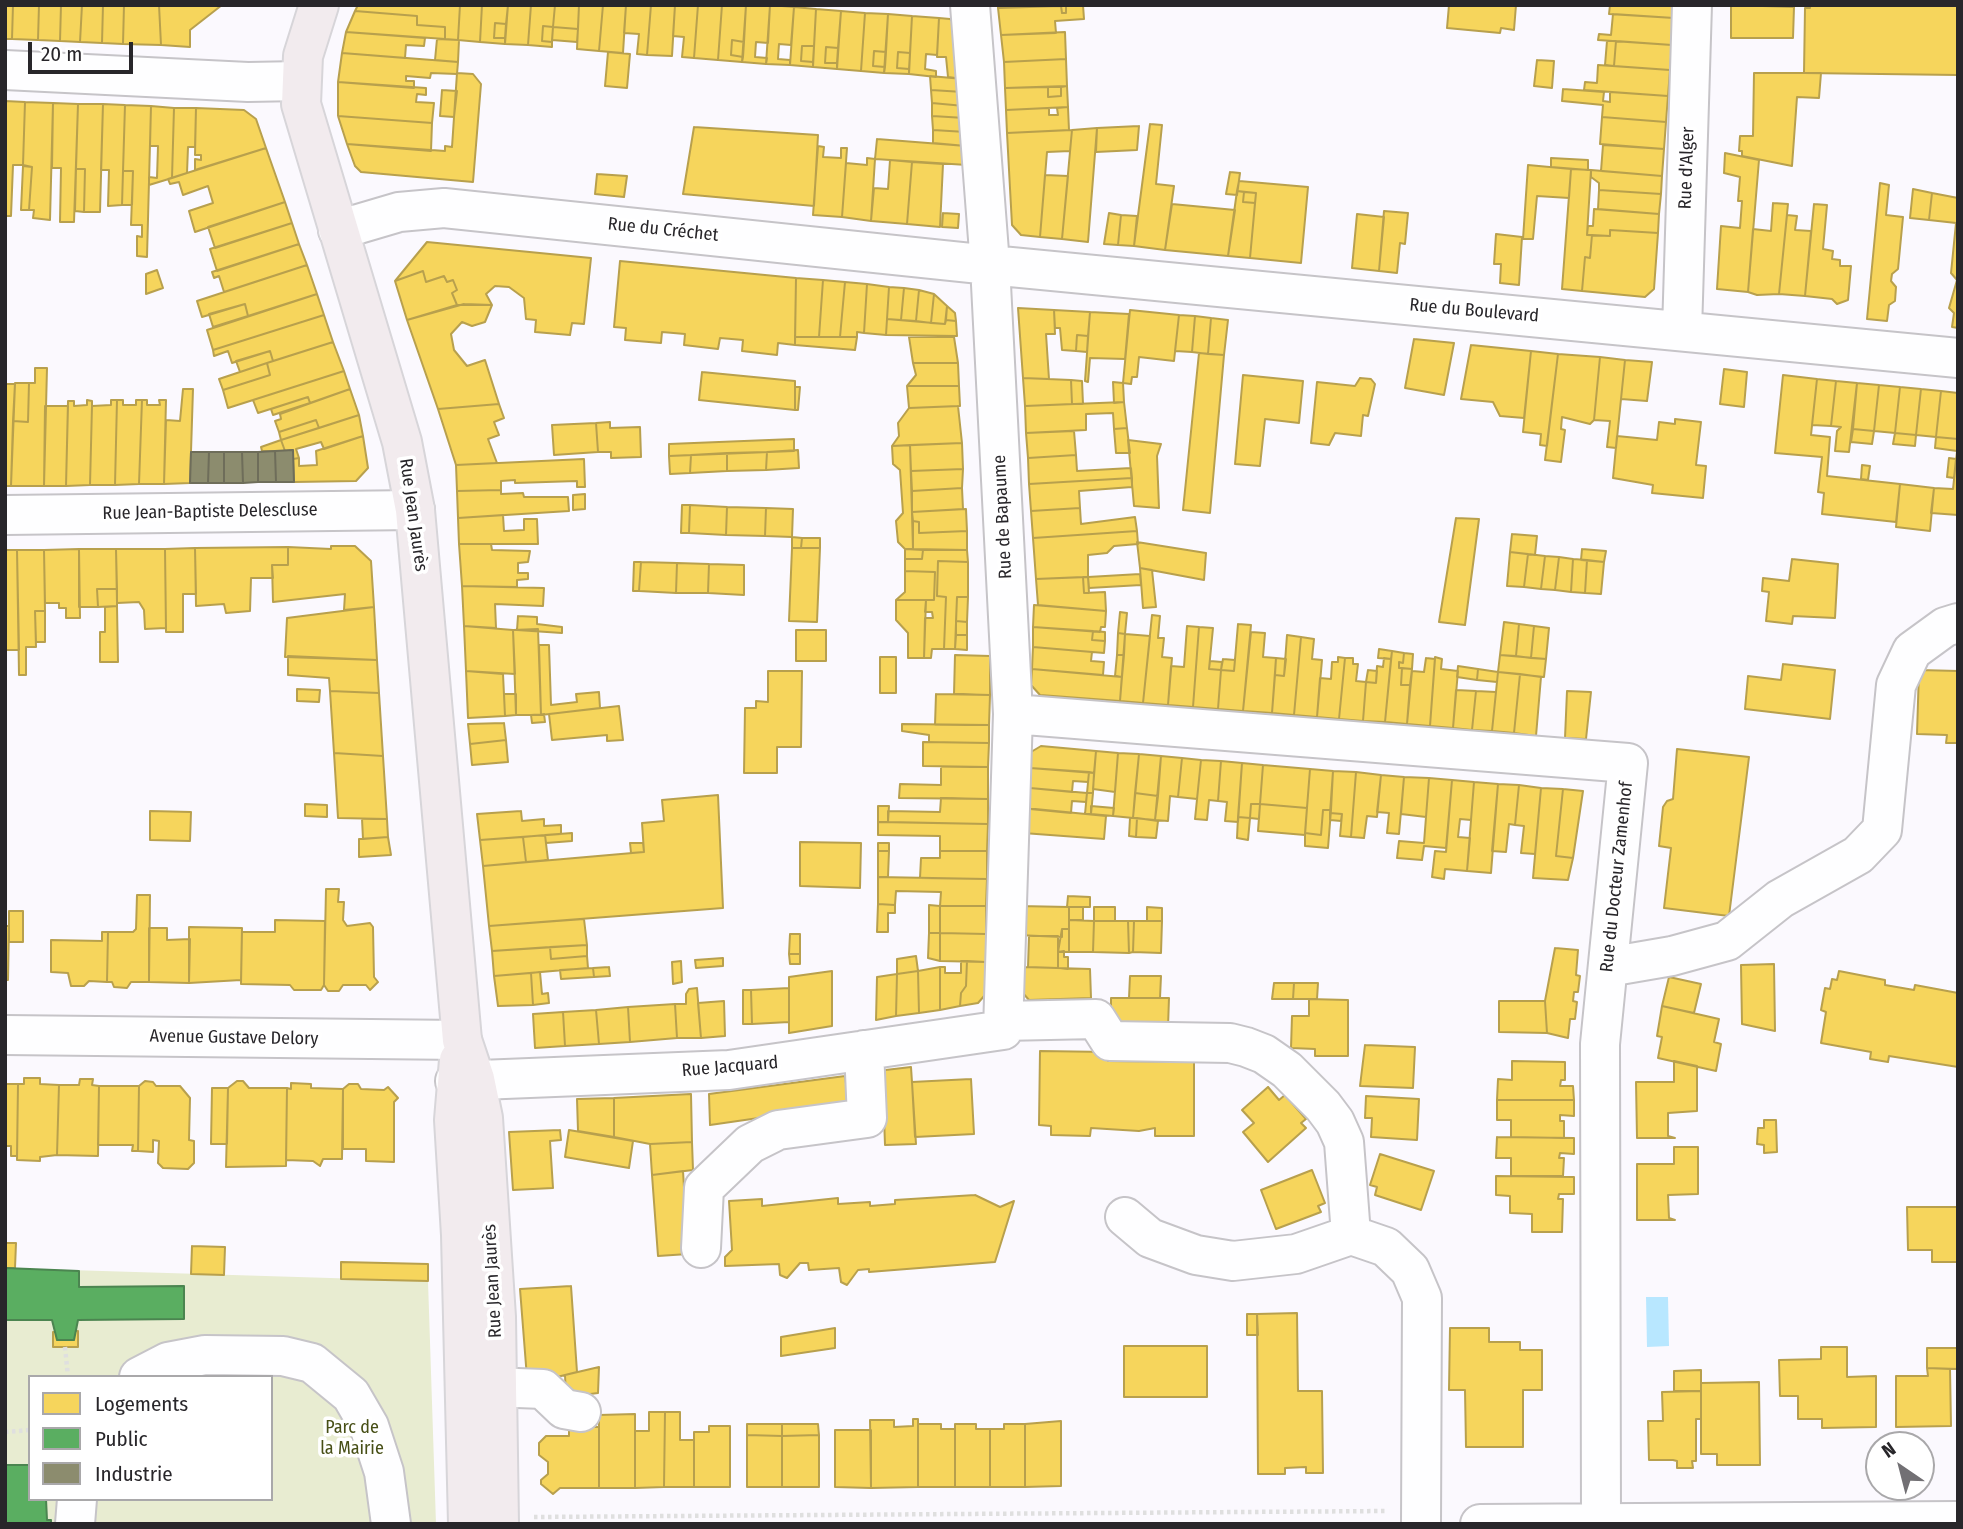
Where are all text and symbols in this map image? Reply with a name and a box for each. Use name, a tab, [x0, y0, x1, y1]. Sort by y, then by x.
scale bar	[32, 28, 136, 72]
text: 20 m	[41, 41, 82, 67]
street label: Rue d'Alger	[1675, 126, 1699, 210]
street label: Rue du Créchet	[607, 213, 719, 247]
street label: Rue du Boulevard	[1408, 295, 1540, 327]
street label: Rue de Bapaume	[989, 454, 1017, 580]
street label: Rue Jean Jaurès	[394, 457, 432, 573]
street label: Rue Jean-Baptiste Delescluse	[102, 499, 318, 525]
street label: Rue du Docteur Zamenhof	[1596, 781, 1638, 973]
street label: Avenue Gustave Delory	[149, 1026, 319, 1050]
street label: Rue Jacquard	[681, 1052, 779, 1082]
street label: Rue Jean Jaurès	[479, 1223, 507, 1339]
legend	[28, 1375, 273, 1501]
text: Logements	[95, 1391, 188, 1417]
park label: Parc de la Mairie	[320, 1417, 384, 1460]
text: Public	[95, 1426, 147, 1452]
north arrow	[1865, 1431, 1935, 1501]
text: N	[1878, 1437, 1900, 1463]
text: Industrie	[95, 1461, 173, 1487]

